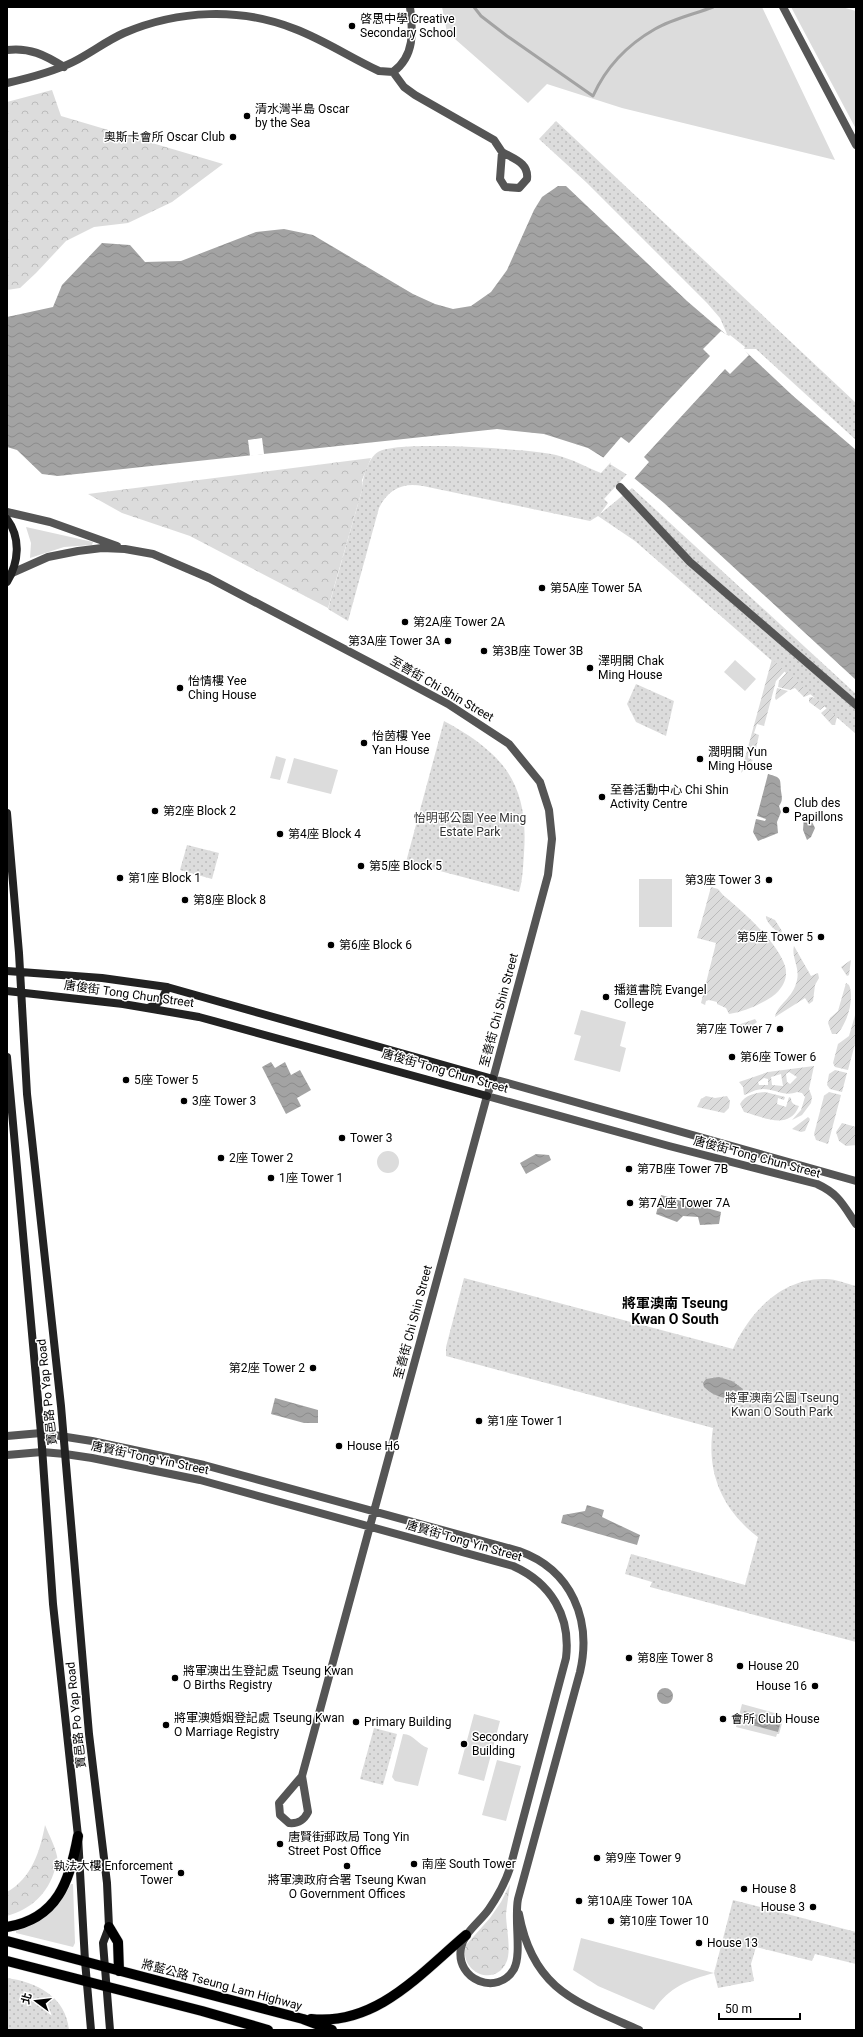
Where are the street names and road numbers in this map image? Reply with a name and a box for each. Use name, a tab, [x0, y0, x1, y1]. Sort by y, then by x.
street label: 至善街 Chi Shin Street	[388, 654, 496, 724]
street label: 至善街 Chi Shin Street	[477, 952, 521, 1068]
street label: 唐俊街 Tong Chun Street	[63, 978, 195, 1010]
street label: 唐俊街 Tong Chun Street	[380, 1046, 510, 1096]
street label: 唐俊街 Tong Chun Street	[692, 1133, 822, 1181]
street label: 至善街 Chi Shin Street	[391, 1264, 435, 1380]
street label: 寶邑路 Po Yap Road	[34, 1338, 60, 1446]
street label: 唐賢街 Tong Yin Street	[90, 1439, 210, 1477]
street label: 唐賢街 Tong Yin Street	[404, 1518, 524, 1564]
street label: 寶邑路 Po Yap Road	[63, 1661, 89, 1769]
street label: 將藍公路 Tseung Lam Highway	[140, 1957, 304, 2013]

